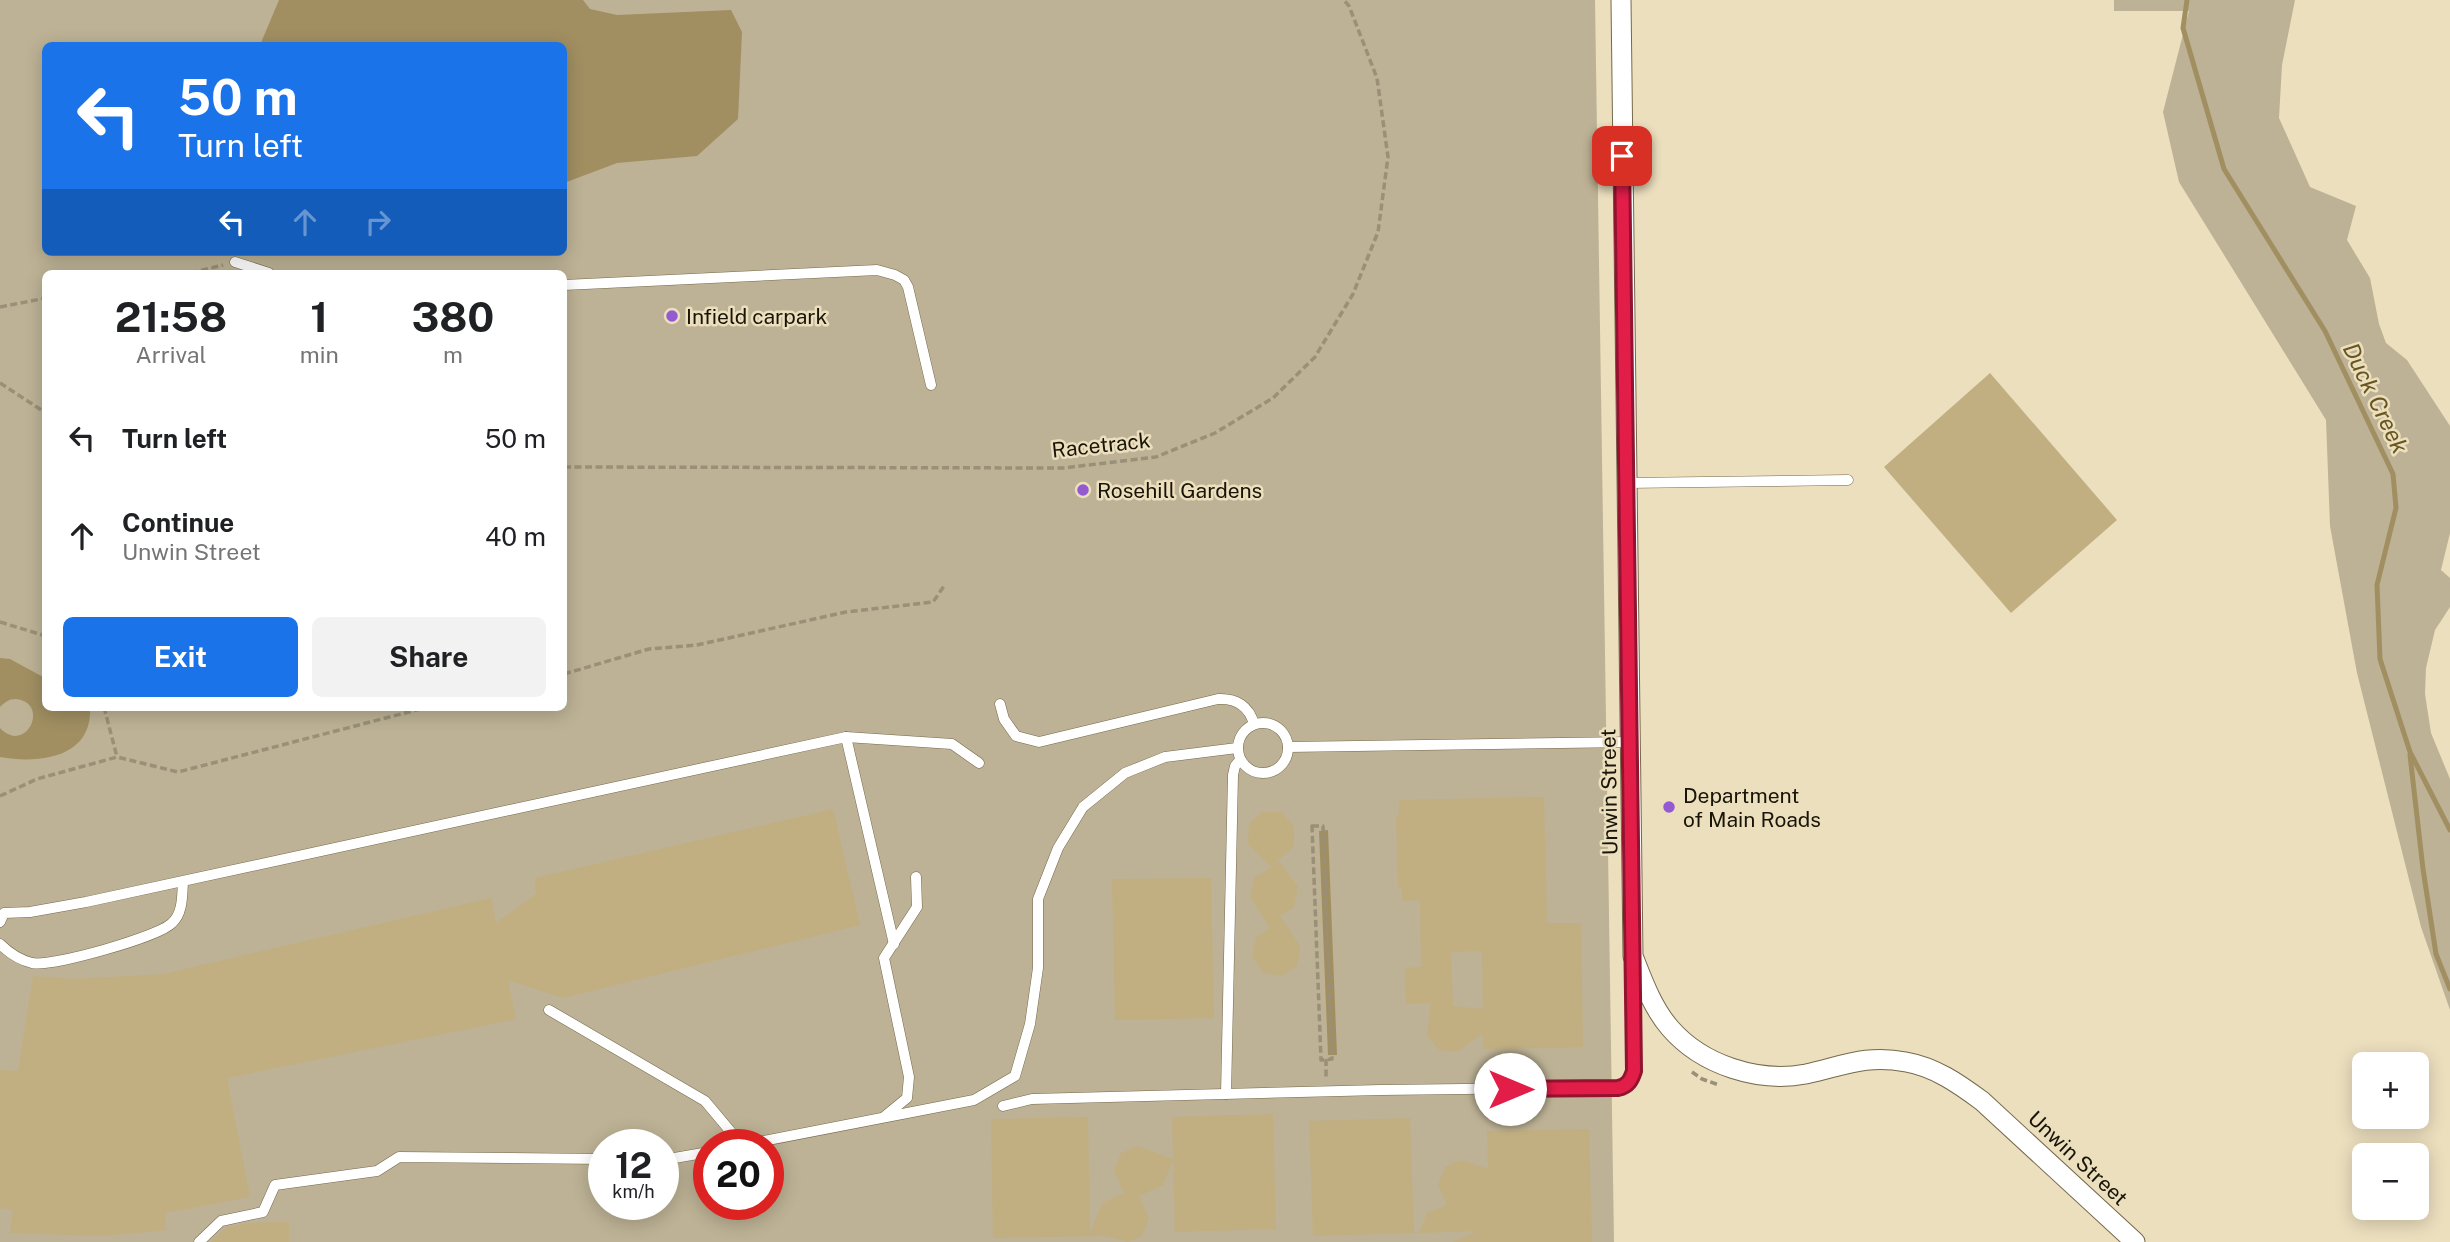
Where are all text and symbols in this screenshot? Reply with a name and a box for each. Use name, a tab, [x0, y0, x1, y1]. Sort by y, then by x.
text: 50 m	[178, 68, 298, 126]
icon: left	[63, 70, 154, 161]
pin	[1592, 126, 1652, 186]
text: Turn left	[178, 127, 303, 164]
icon: arrive	[1603, 137, 1641, 175]
icon: left	[213, 203, 251, 241]
icon: ahead	[286, 203, 324, 241]
icon: right	[359, 203, 397, 241]
text: 21:58	[115, 292, 227, 341]
text: 1	[310, 292, 328, 341]
text: 380	[411, 292, 494, 341]
place label: Infield carpark	[686, 304, 827, 329]
marker: Infield carpark	[664, 308, 680, 324]
water label: Duck Creek	[2338, 338, 2415, 458]
text: Arrival	[135, 341, 206, 368]
text: min	[300, 341, 339, 368]
text: m	[443, 341, 463, 368]
icon: left	[63, 419, 101, 457]
text: Turn left	[122, 423, 227, 454]
text: 50 m	[485, 423, 546, 454]
street label: Racetrack	[1050, 427, 1152, 463]
place label: Rosehill Gardens	[1097, 478, 1262, 503]
marker: Rosehill Gardens	[1075, 482, 1091, 498]
text: Continue	[122, 507, 234, 538]
icon: ahead	[63, 517, 101, 555]
text: 40 m	[485, 521, 546, 552]
text: Unwin Street	[122, 538, 261, 565]
button: Exit	[63, 617, 298, 697]
button: Share	[312, 617, 546, 697]
street label: Unwin Street	[1595, 728, 1623, 856]
place label: Department of Main Roads	[1683, 783, 1821, 832]
marker: Department of Main Roads	[1661, 799, 1677, 815]
position arrow	[1473, 1052, 1547, 1126]
map controls	[2352, 1052, 2429, 1220]
button: +	[2352, 1052, 2429, 1129]
street label: Unwin Street	[2023, 1106, 2133, 1210]
speed limit sign: 20	[693, 1129, 784, 1220]
button: −	[2352, 1143, 2429, 1220]
text: 12	[615, 1145, 652, 1186]
text: km/h	[612, 1181, 655, 1202]

